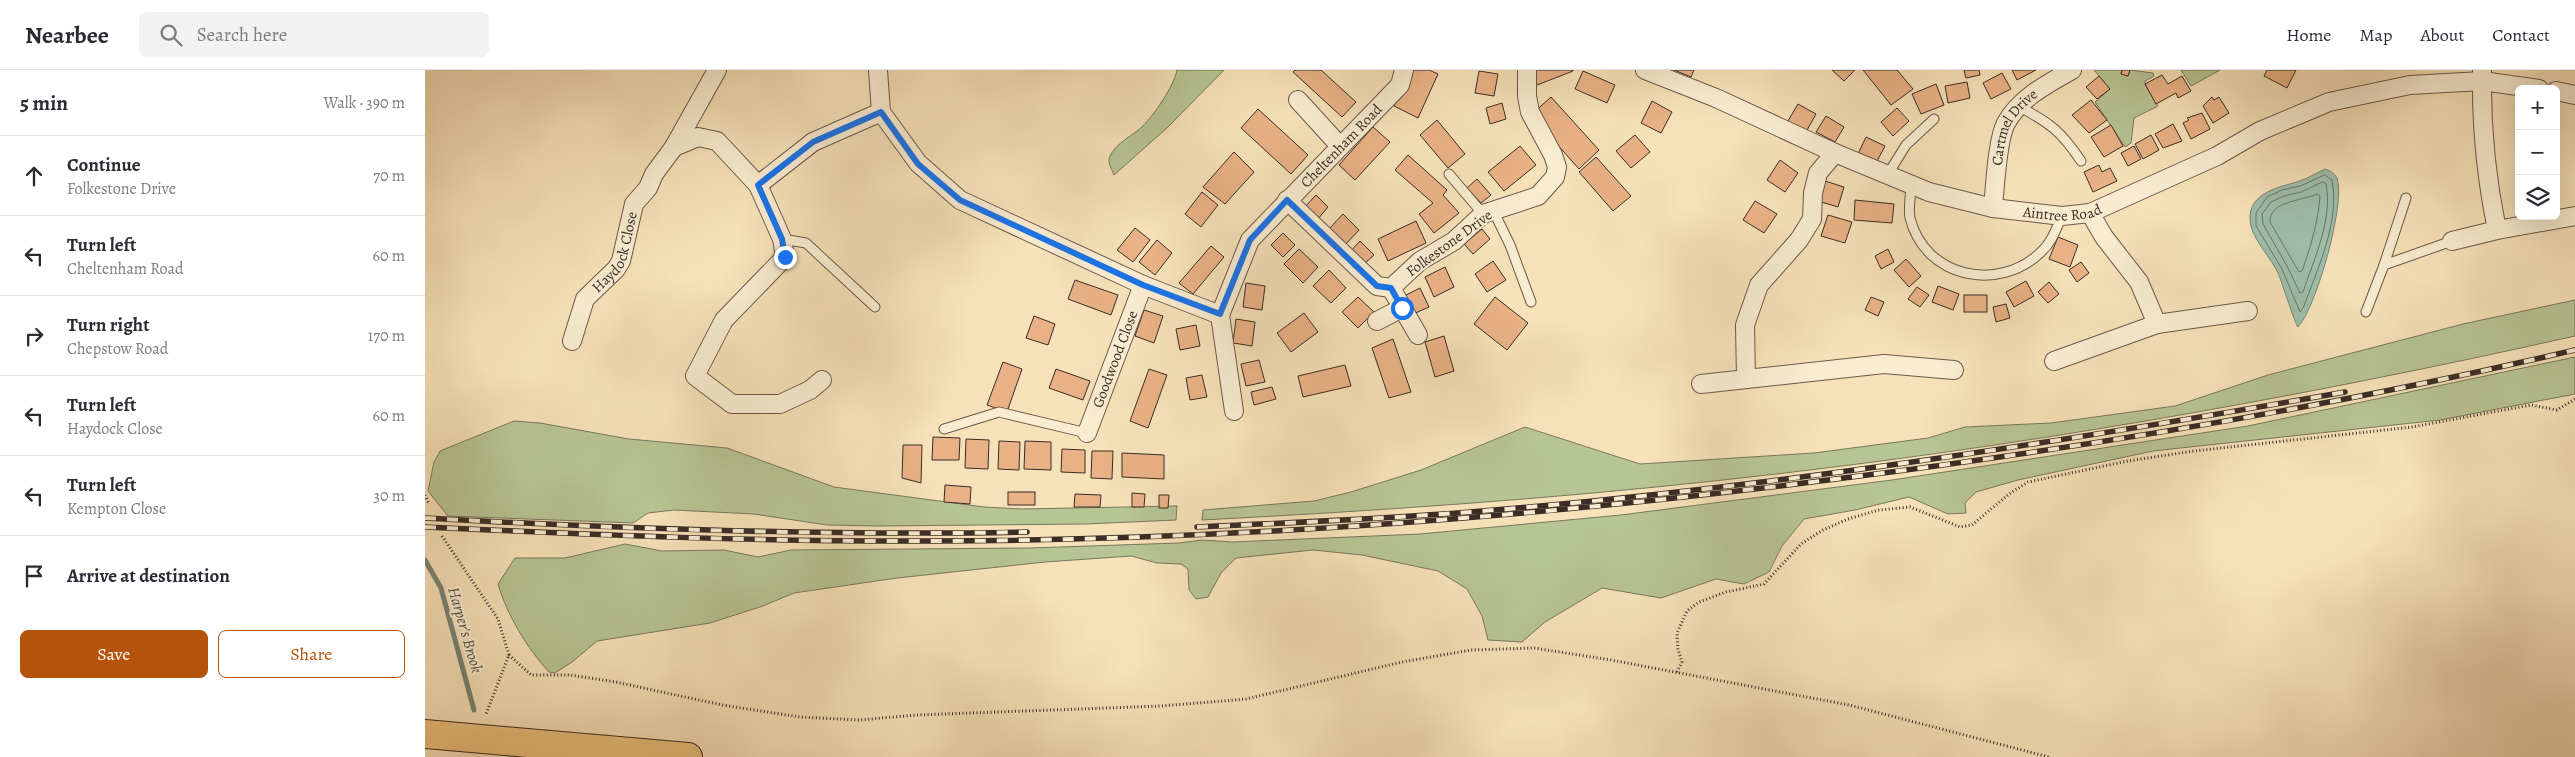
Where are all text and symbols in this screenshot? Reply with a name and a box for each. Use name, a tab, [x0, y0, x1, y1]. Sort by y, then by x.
search box	[139, 12, 489, 57]
text: Nearbee	[25, 19, 109, 51]
icon: search	[157, 21, 185, 49]
text: Search here	[197, 22, 287, 48]
text: Home	[2286, 23, 2331, 47]
text: Map	[2359, 23, 2392, 47]
text: About	[2420, 23, 2464, 47]
text: Contact	[2492, 23, 2550, 47]
street label: Cartmel Drive	[1987, 84, 2042, 167]
map controls	[2515, 85, 2560, 220]
button: +	[2515, 85, 2560, 130]
text: 5 min	[20, 89, 68, 117]
text: Walk · 390 m	[324, 92, 405, 114]
street label: Cheltenham Road	[1296, 99, 1387, 192]
button: −	[2515, 130, 2560, 175]
text: Continue	[67, 152, 141, 178]
icon: ahead	[20, 162, 48, 190]
text: 70 m	[373, 165, 405, 187]
button: layers	[2515, 175, 2560, 220]
text: Folkestone Drive	[67, 178, 176, 200]
street label: Aintree Road	[2021, 199, 2106, 226]
street label: Folkestone Drive	[1402, 205, 1496, 281]
street label: Haydock Close	[587, 209, 642, 297]
text: Turn left	[67, 232, 136, 258]
icon: left	[20, 242, 48, 270]
text: 60 m	[373, 245, 405, 267]
route end	[774, 246, 797, 269]
text: Cheltenham Road	[67, 258, 184, 280]
route start	[1391, 297, 1414, 320]
street label: Goodwood Close	[1087, 307, 1143, 411]
text: Turn right	[67, 312, 149, 338]
icon: right	[20, 322, 48, 350]
text: 170 m	[368, 325, 405, 347]
text: Chepstow Road	[67, 338, 168, 360]
text: Turn left	[67, 392, 136, 418]
icon: left	[20, 402, 48, 430]
text: 60 m	[373, 405, 405, 427]
text: Haydock Close	[67, 418, 163, 440]
text: Turn left	[67, 472, 136, 498]
icon: left	[20, 482, 48, 510]
text: 30 m	[373, 485, 405, 507]
text: Kempton Close	[67, 498, 166, 520]
icon: arrive	[20, 562, 48, 590]
text: Arrive at destination	[67, 563, 230, 589]
water label: Harper's Brook	[442, 584, 488, 676]
button: Save	[20, 630, 208, 678]
button: Share	[218, 630, 405, 678]

